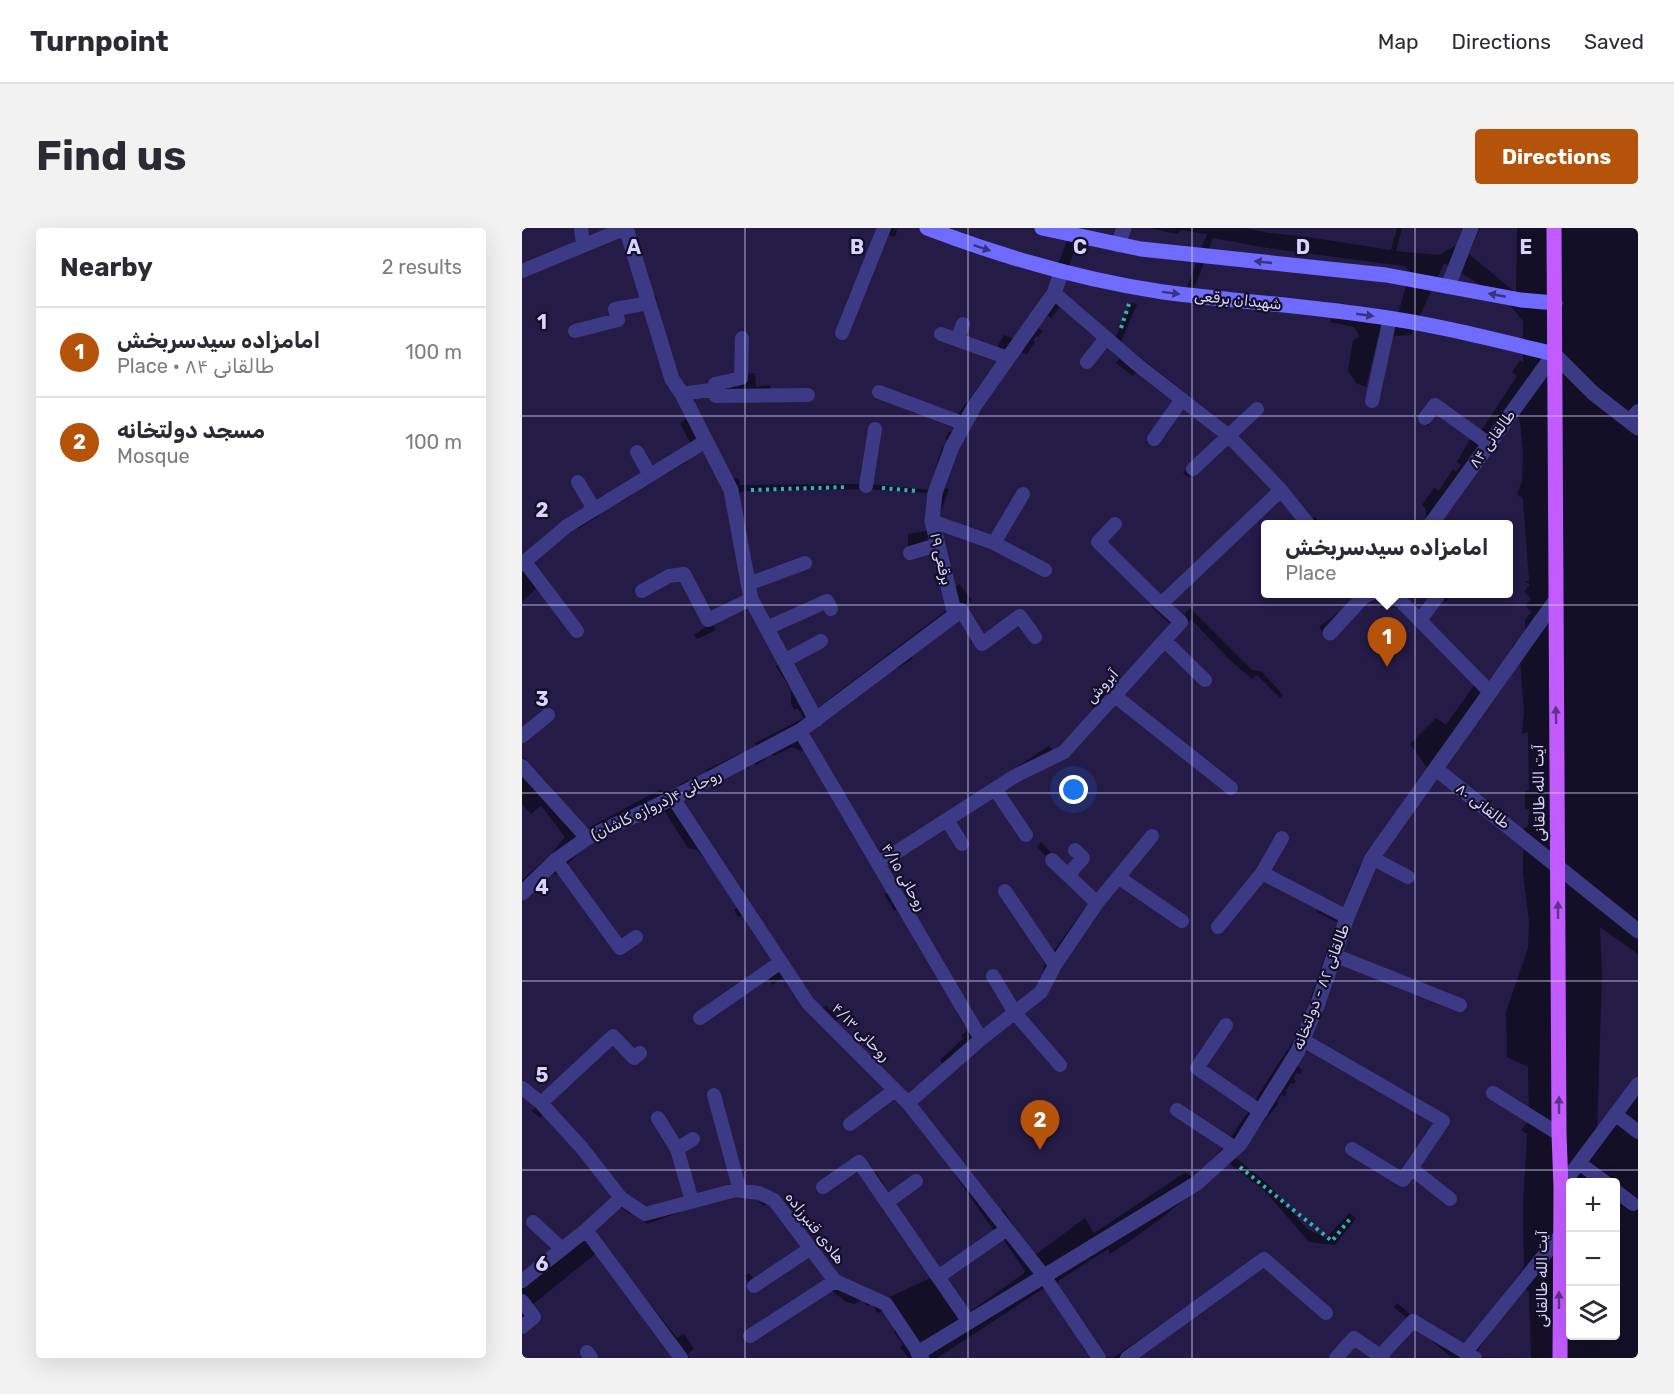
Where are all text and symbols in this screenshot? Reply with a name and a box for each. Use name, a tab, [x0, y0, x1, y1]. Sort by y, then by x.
text: Turnpoint	[30, 25, 169, 58]
text: Map	[1378, 29, 1419, 54]
text: Directions	[1452, 29, 1551, 54]
text: Saved	[1584, 29, 1644, 54]
button: Directions	[1475, 129, 1638, 184]
text: Find us	[36, 131, 187, 181]
text: A	[627, 235, 642, 259]
text: B	[850, 235, 864, 259]
text: C	[1073, 235, 1087, 259]
text: D	[1296, 235, 1310, 259]
text: E	[1520, 235, 1532, 259]
one-way arrow	[973, 244, 991, 253]
text: Nearby	[60, 252, 153, 283]
text: 2 results	[382, 255, 462, 279]
one-way arrow	[1253, 257, 1272, 267]
street label: شهیدان برقعی	[1193, 286, 1283, 314]
one-way arrow	[1162, 288, 1181, 297]
one-way arrow	[1487, 291, 1506, 300]
text: 1	[537, 310, 547, 334]
one-way arrow	[1356, 310, 1375, 319]
text: امامزاده سیدسربخش	[117, 327, 320, 354]
text: 1	[75, 340, 84, 364]
text: 100 m	[405, 340, 462, 364]
text: Place · طالقانی ۸۴	[117, 354, 274, 378]
street label: طالقانی ۸۴	[1465, 406, 1519, 472]
text: مسجد دولتخانه	[117, 417, 265, 444]
text: 2	[73, 430, 86, 454]
text: 100 m	[405, 430, 462, 454]
text: Mosque	[117, 444, 190, 468]
text: 2	[536, 498, 549, 522]
popup	[1261, 520, 1513, 598]
street label: برقعی ۱۹	[926, 531, 956, 587]
text: امامزاده سیدسربخش	[1285, 534, 1489, 561]
text: Place	[1285, 561, 1336, 585]
pin: 1	[1368, 618, 1406, 667]
street label: آبروش	[1082, 665, 1123, 708]
text: 3	[535, 687, 549, 711]
one-way arrow	[1551, 705, 1561, 724]
street label: آیت الله طالقانی	[1529, 744, 1549, 842]
street label: روحانی ۴(دروازه کاشان)	[588, 766, 724, 845]
your location	[1059, 775, 1088, 804]
street label: طالقانی ۸۰	[1452, 779, 1514, 833]
street label: روحانی ۴/۱۵	[877, 840, 930, 914]
text: 4	[535, 875, 549, 899]
one-way arrow	[1553, 900, 1563, 919]
street label: طالقانی ۸۲ - دولتخانه	[1289, 922, 1354, 1053]
street label: روحانی ۴/۱۳	[827, 999, 894, 1066]
text: 5	[536, 1063, 549, 1087]
one-way arrow	[1554, 1095, 1564, 1114]
pin: 2	[1020, 1100, 1060, 1150]
map controls	[1566, 1178, 1620, 1340]
button: +	[1566, 1178, 1620, 1232]
street label: هادی قنبرزاده	[781, 1188, 849, 1268]
street label: آیت الله طالقانی	[1533, 1230, 1551, 1328]
button: −	[1566, 1232, 1620, 1286]
text: 6	[535, 1252, 549, 1276]
button: layers	[1566, 1286, 1620, 1340]
one-way arrow	[1554, 1290, 1564, 1309]

